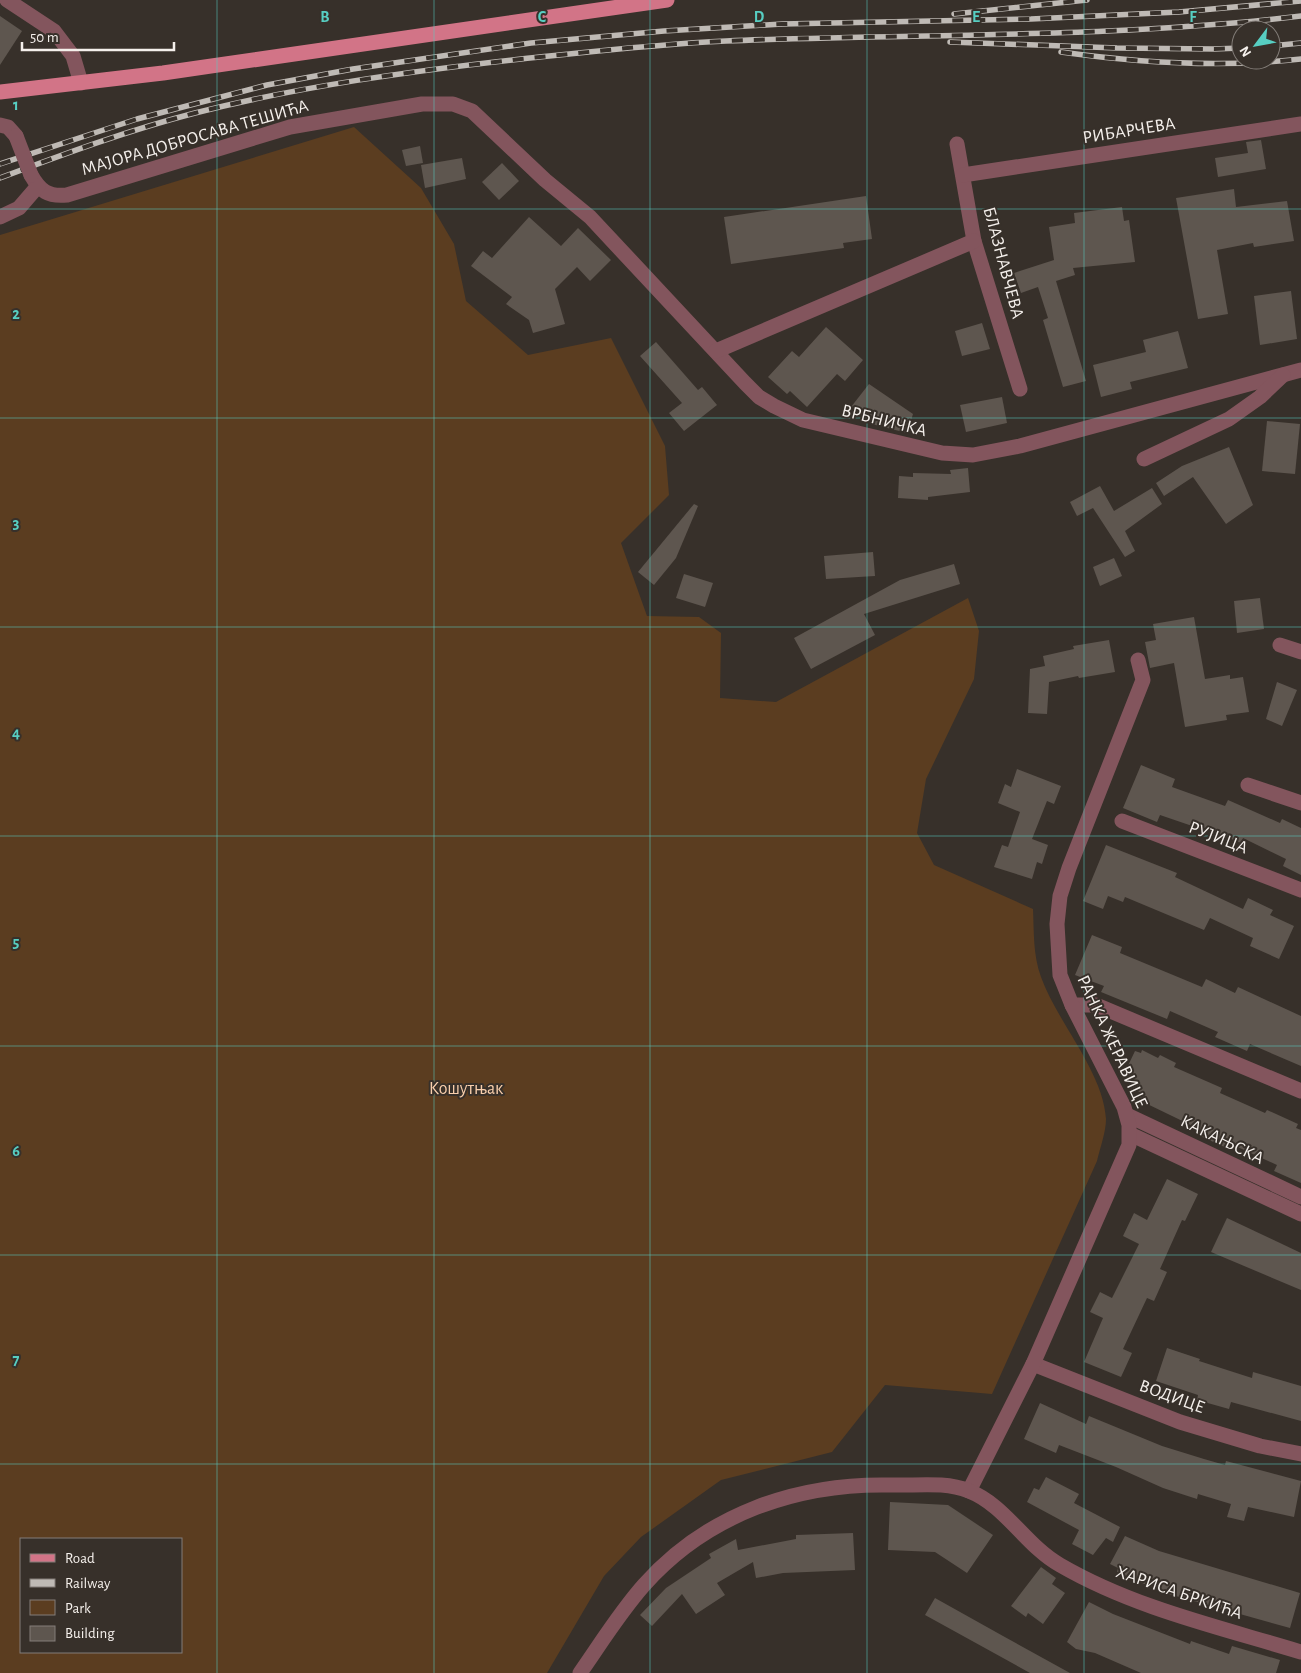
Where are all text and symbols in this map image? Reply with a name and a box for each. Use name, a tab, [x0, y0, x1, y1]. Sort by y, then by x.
text: B	[320, 9, 330, 25]
text: C	[538, 9, 547, 25]
text: D	[754, 9, 765, 25]
text: E	[972, 9, 980, 25]
text: F	[1189, 9, 1197, 25]
scale bar	[22, 20, 175, 52]
north arrow	[1231, 20, 1281, 70]
text: 50 m	[30, 30, 59, 45]
text: N	[1237, 44, 1254, 59]
text: 1	[13, 97, 19, 113]
street label: МАЈОРА ДОБРОСАВА ТЕШИЋА	[79, 97, 311, 179]
street label: РИБАРЧЕВА	[1081, 115, 1177, 147]
street label: БЛАЗНАВЧЕВА	[979, 205, 1027, 321]
text: 2	[12, 306, 20, 322]
street label: ВРБНИЧКА	[839, 402, 929, 440]
text: 3	[13, 515, 20, 531]
text: 4	[12, 725, 20, 741]
street label: РУЈИЦА	[1186, 819, 1250, 858]
text: 5	[13, 934, 20, 950]
street label: РАНКА ЖЕРАВИЦЕ	[1073, 973, 1151, 1111]
park label: Кошутњак	[429, 1080, 504, 1098]
street label: КАКАЊСКА	[1177, 1112, 1267, 1168]
text: 6	[12, 1143, 20, 1159]
text: 7	[13, 1352, 20, 1368]
street label: ВОДИЦЕ	[1137, 1377, 1207, 1417]
legend	[20, 1538, 182, 1653]
text: Road	[65, 1551, 95, 1566]
street label: ХАРИСА БРКИЋА	[1114, 1563, 1245, 1623]
text: Railway	[65, 1576, 111, 1591]
text: Park	[65, 1601, 91, 1616]
text: Building	[65, 1626, 115, 1641]

